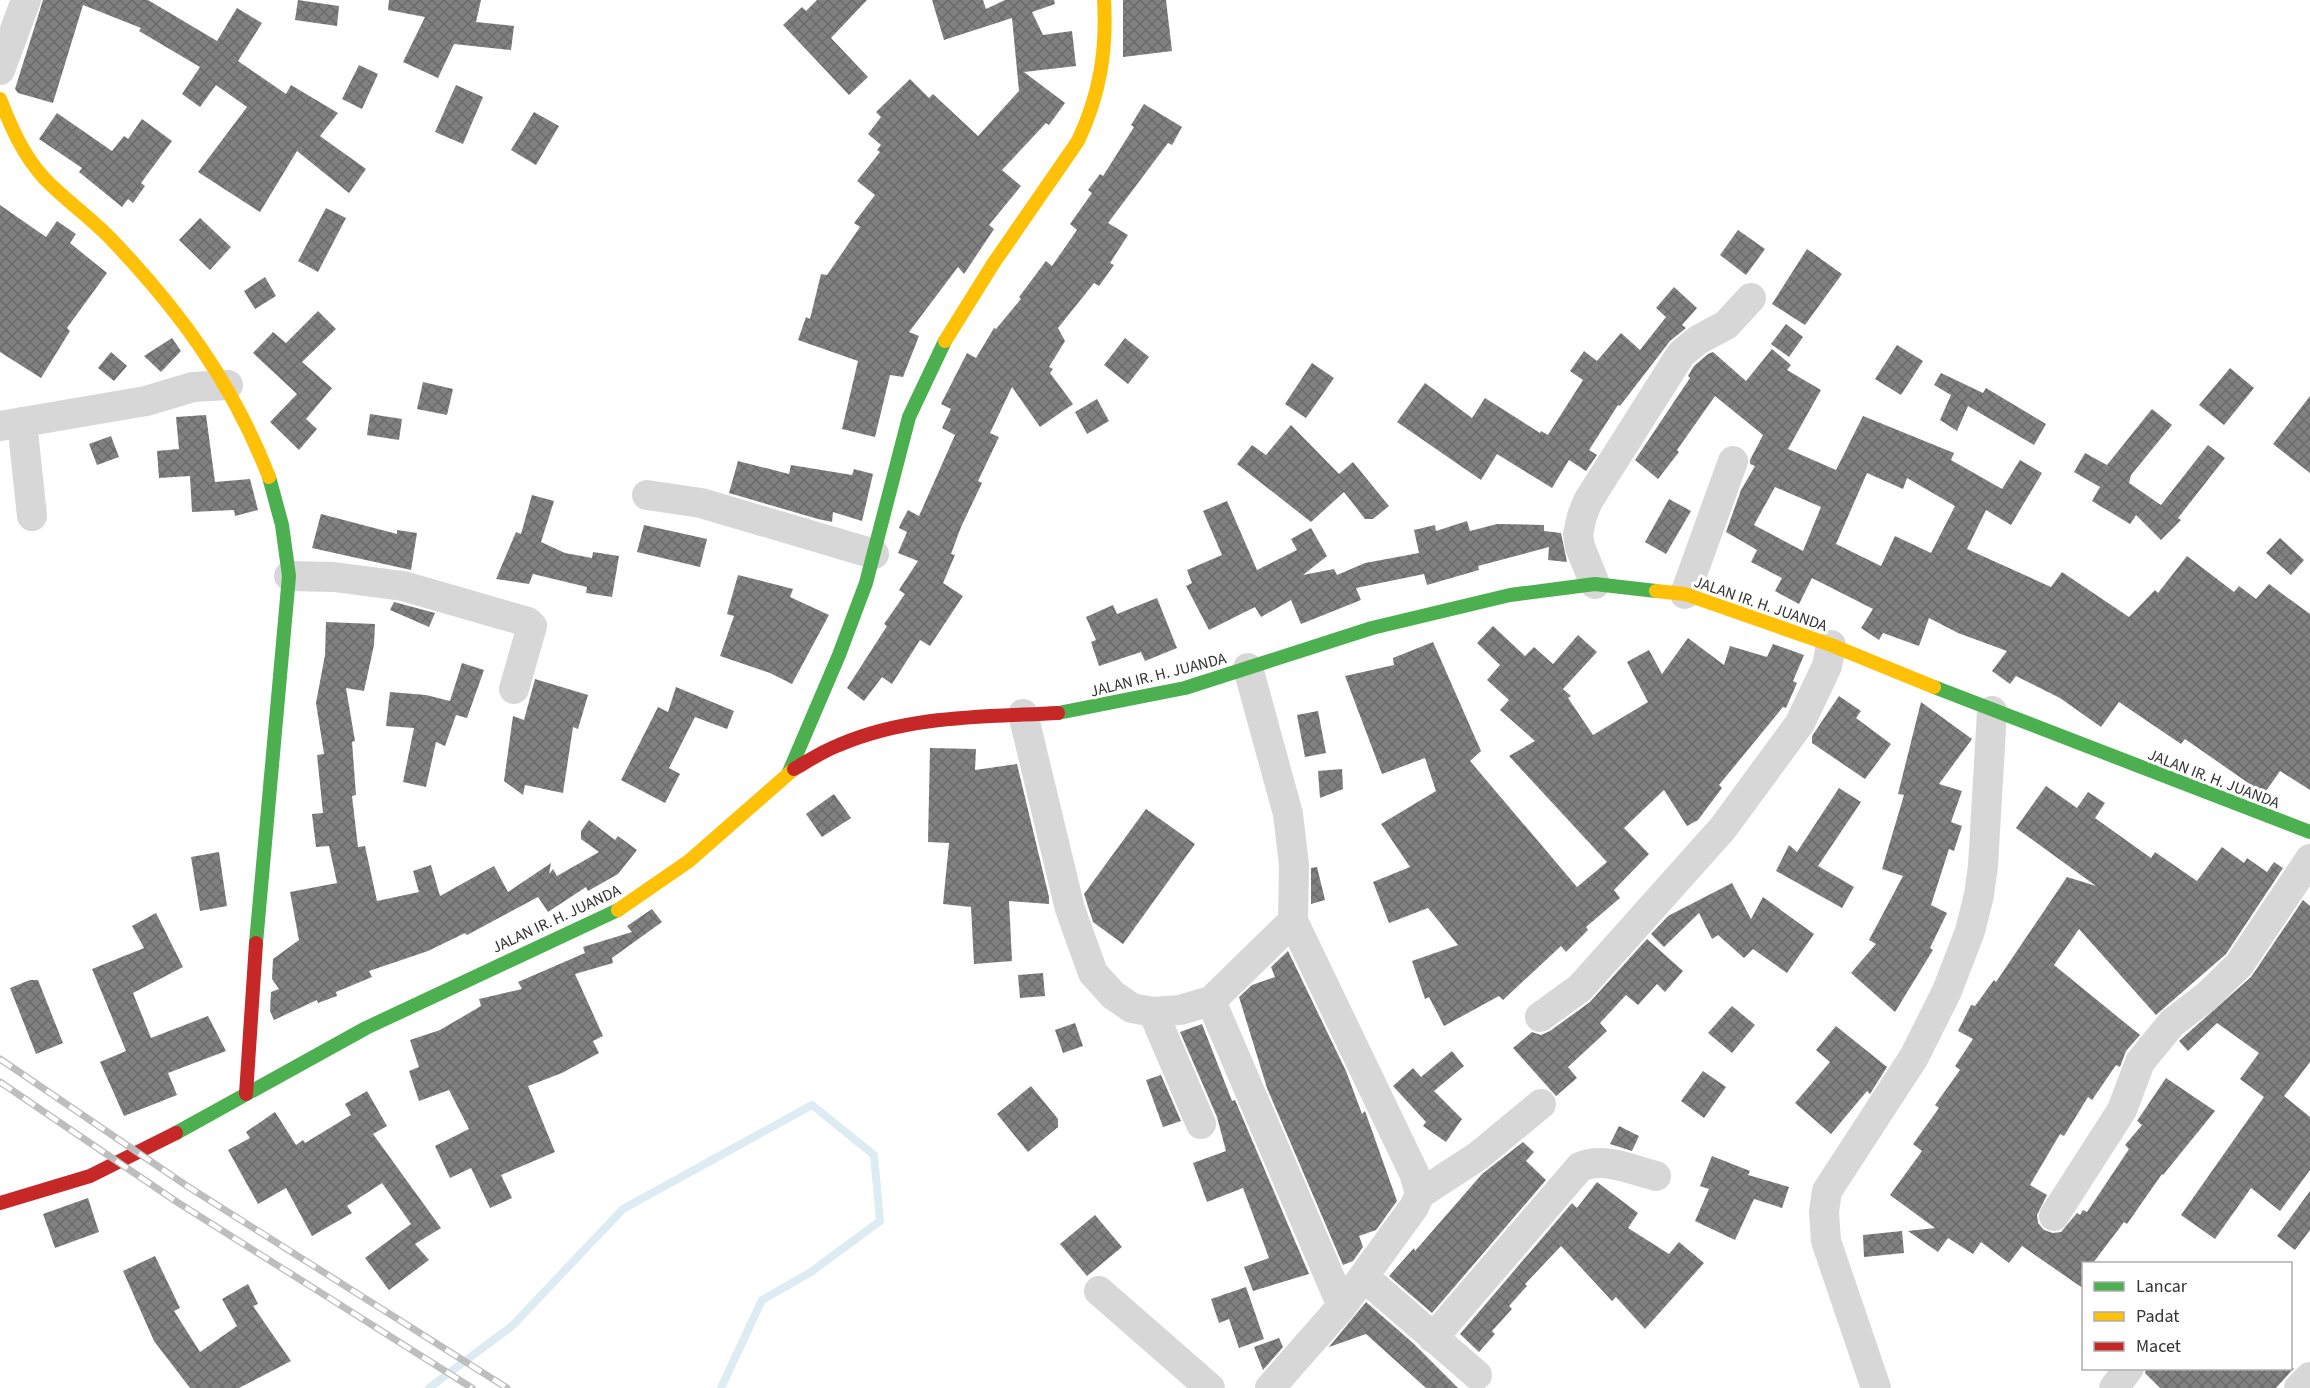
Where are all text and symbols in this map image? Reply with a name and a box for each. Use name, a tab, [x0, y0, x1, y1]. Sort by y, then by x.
street label: JALAN IR. H. JUANDA	[1691, 571, 1831, 637]
street label: JALAN IR. H. JUANDA	[1088, 647, 1229, 703]
street label: JALAN IR. H. JUANDA	[2145, 744, 2283, 814]
street label: JALAN IR. H. JUANDA	[488, 879, 625, 958]
legend	[2082, 1262, 2292, 1370]
text: Lancar	[2136, 1274, 2188, 1299]
text: Padat	[2136, 1304, 2179, 1329]
text: Macet	[2136, 1334, 2181, 1359]

